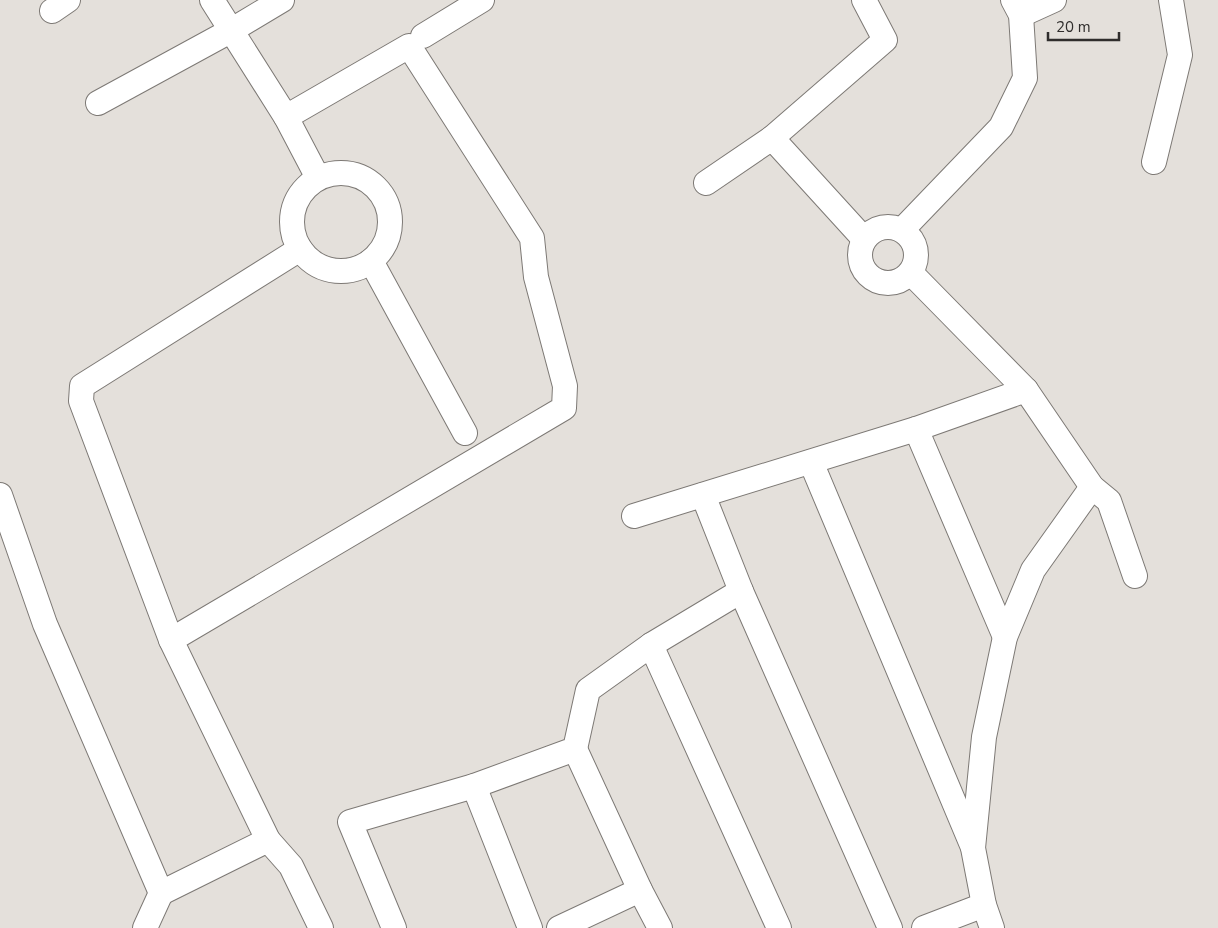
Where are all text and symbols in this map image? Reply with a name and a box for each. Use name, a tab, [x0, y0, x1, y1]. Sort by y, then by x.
scale bar	[1048, 10, 1119, 42]
text: 20 m	[1056, 17, 1091, 37]

